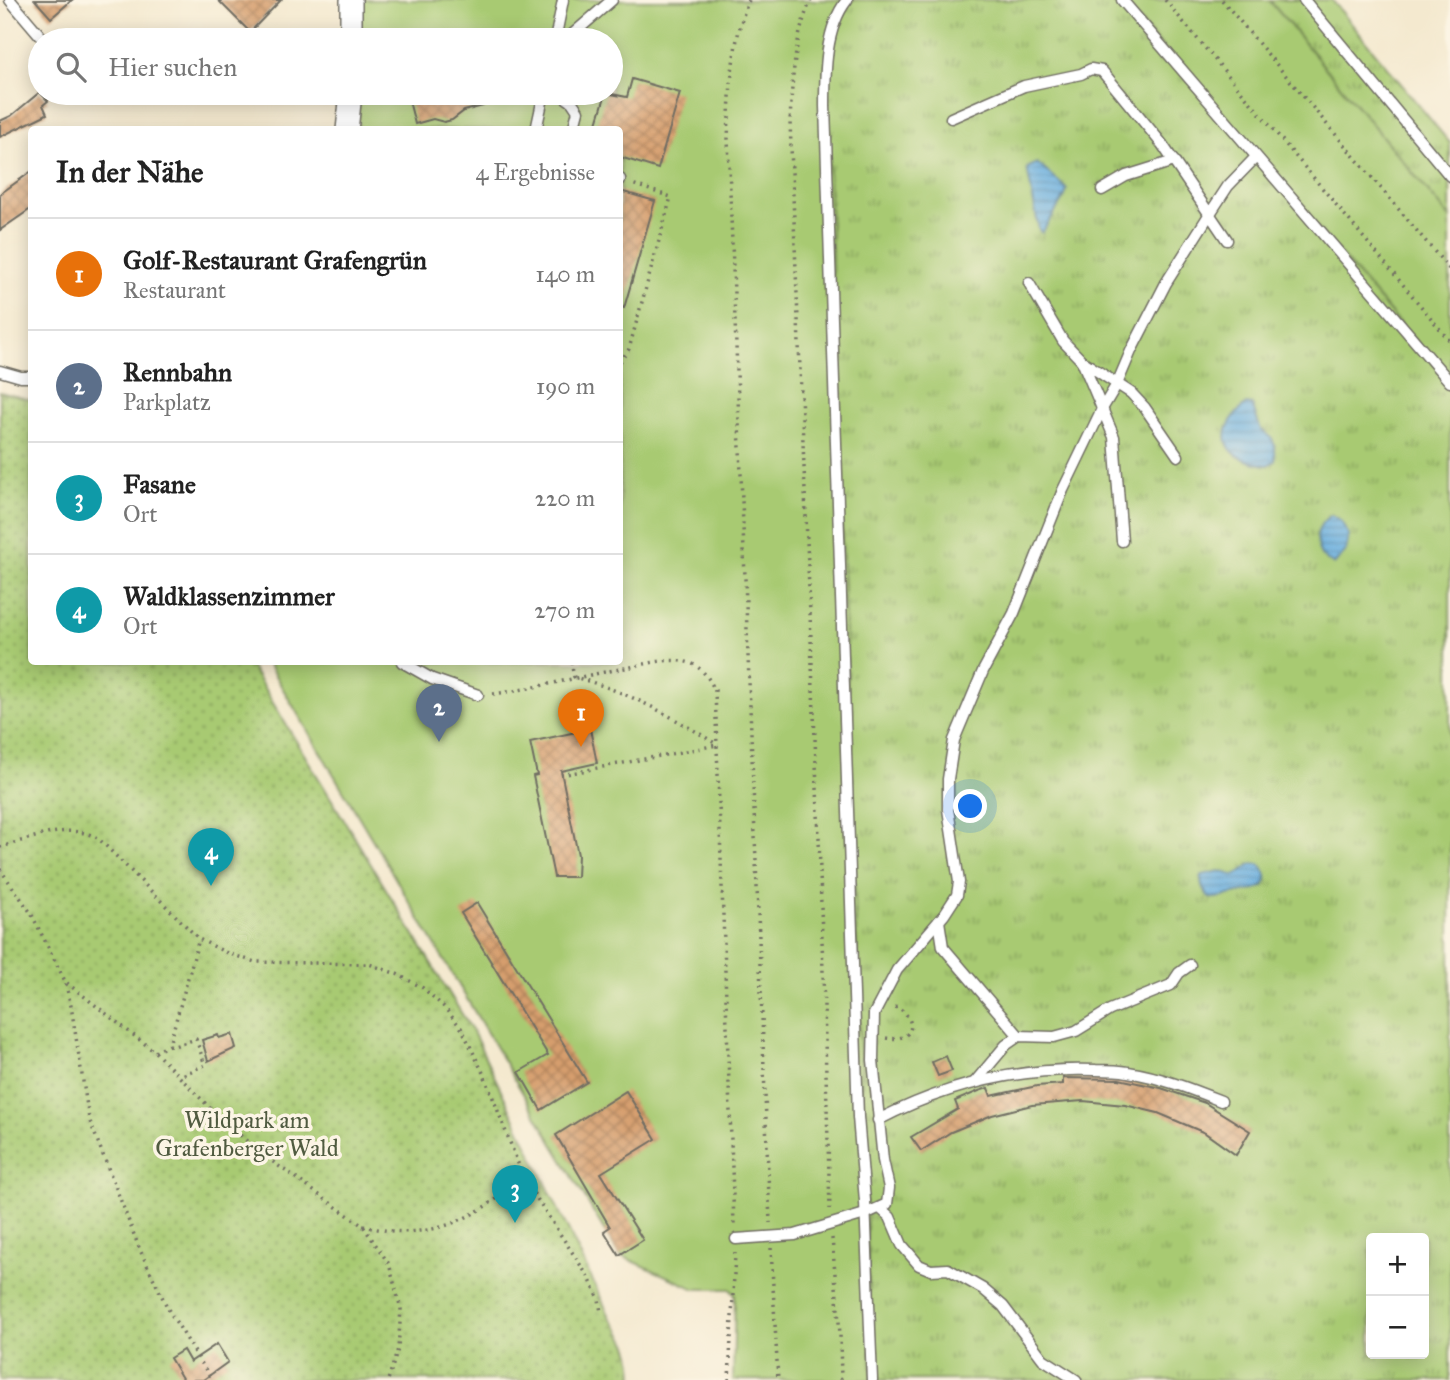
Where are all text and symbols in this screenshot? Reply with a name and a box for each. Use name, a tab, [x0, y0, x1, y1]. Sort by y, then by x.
search box	[28, 28, 623, 105]
icon: search	[52, 48, 90, 86]
text: Hier suchen	[108, 51, 237, 83]
text: In der Nähe	[56, 154, 204, 190]
text: 4 Ergebnisse	[476, 158, 595, 186]
text: Golf-Restaurant Grafengrün	[123, 244, 427, 276]
text: 1	[74, 260, 84, 288]
text: 140 m	[535, 260, 595, 288]
text: Restaurant	[123, 276, 226, 304]
text: Rennbahn	[123, 356, 232, 388]
text: 2	[73, 372, 85, 400]
text: 190 m	[536, 372, 595, 400]
text: Parkplatz	[123, 388, 211, 416]
text: Fasane	[123, 468, 196, 500]
text: 3	[74, 484, 84, 512]
text: 220 m	[535, 484, 595, 512]
text: Ort	[123, 500, 157, 528]
text: Waldklassenzimmer	[123, 580, 335, 612]
text: 4	[73, 596, 85, 624]
text: 270 m	[534, 596, 595, 624]
text: Ort	[123, 612, 157, 640]
pin: 2	[416, 684, 462, 742]
pin: 1	[558, 689, 604, 747]
your location	[953, 789, 987, 823]
pin: 4	[188, 828, 234, 886]
park label: Wildpark am Grafenberger Wald	[155, 1105, 339, 1163]
pin: 3	[492, 1165, 538, 1223]
map controls	[1366, 1233, 1429, 1359]
button: +	[1366, 1233, 1429, 1296]
button: −	[1366, 1296, 1429, 1359]

